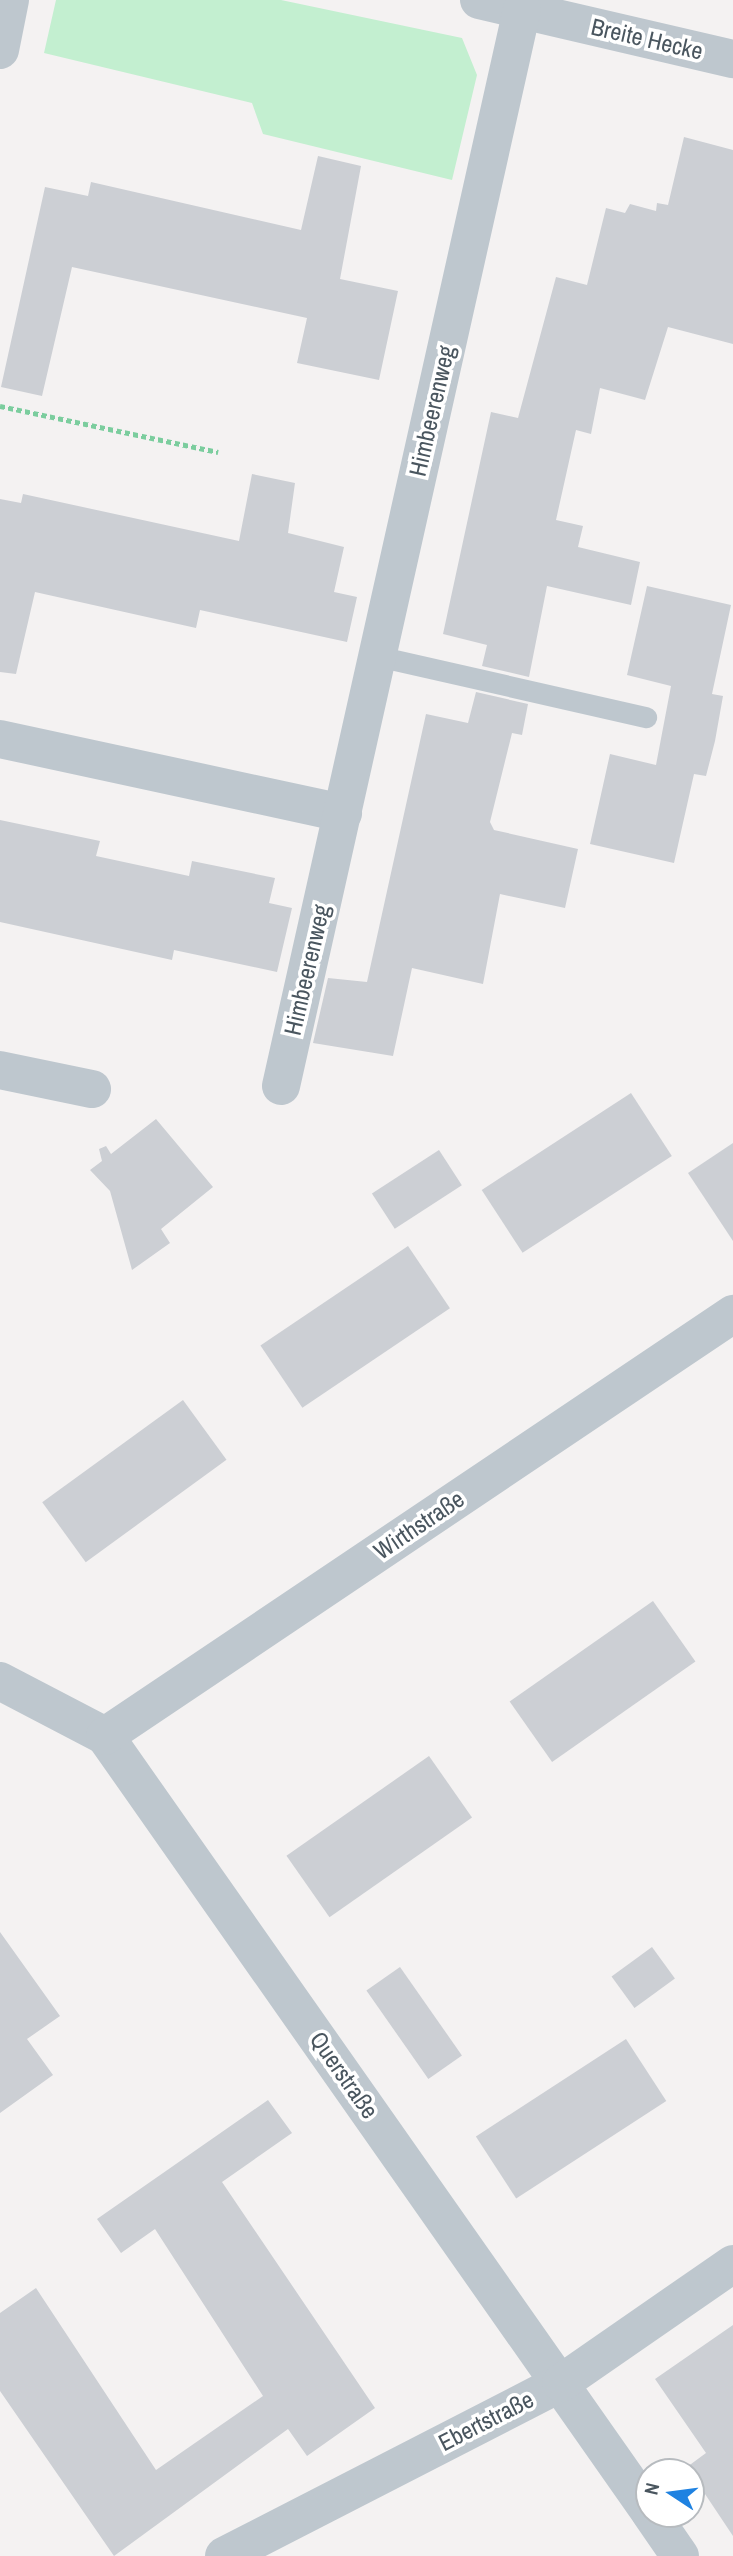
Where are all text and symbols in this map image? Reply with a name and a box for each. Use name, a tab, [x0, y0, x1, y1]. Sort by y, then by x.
street label: Breite Hecke	[588, 12, 706, 66]
street label: Himbeerenweg	[403, 343, 461, 479]
street label: Himbeerenweg	[278, 902, 336, 1038]
street label: Wirthstraße	[368, 1484, 470, 1566]
street label: Querstraße	[304, 2026, 384, 2124]
street label: Ebertstraße	[434, 2385, 538, 2457]
north arrow	[635, 2458, 705, 2528]
text: N	[638, 2480, 665, 2497]

